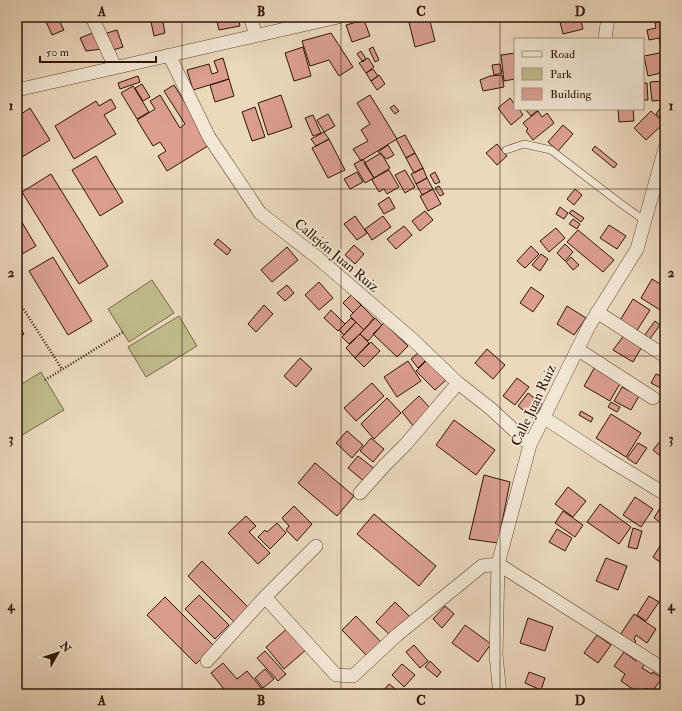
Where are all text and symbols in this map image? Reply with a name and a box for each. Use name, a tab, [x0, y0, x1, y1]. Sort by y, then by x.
text: A	[97, 4, 107, 20]
text: B	[257, 4, 265, 20]
text: C	[416, 4, 426, 20]
text: D	[575, 4, 586, 20]
scale bar	[40, 38, 156, 64]
legend	[514, 38, 644, 110]
text: 50 m	[46, 45, 70, 60]
text: Road	[550, 47, 575, 62]
text: Park	[550, 67, 572, 82]
text: Building	[550, 87, 593, 102]
text: 1	[9, 98, 14, 114]
text: 1	[669, 98, 674, 114]
street label: Callejón Juan Ruiz	[291, 215, 383, 296]
text: 2	[8, 265, 15, 281]
text: 2	[668, 265, 675, 281]
street label: Calle Juan Ruiz	[507, 362, 560, 449]
text: 3	[9, 431, 14, 447]
text: 3	[669, 431, 674, 447]
text: 4	[6, 598, 15, 614]
text: 4	[666, 598, 675, 614]
north arrow	[38, 633, 78, 673]
text: N	[57, 638, 74, 656]
text: A	[97, 693, 107, 709]
text: B	[257, 693, 265, 709]
text: C	[416, 693, 426, 709]
text: D	[575, 693, 586, 709]

